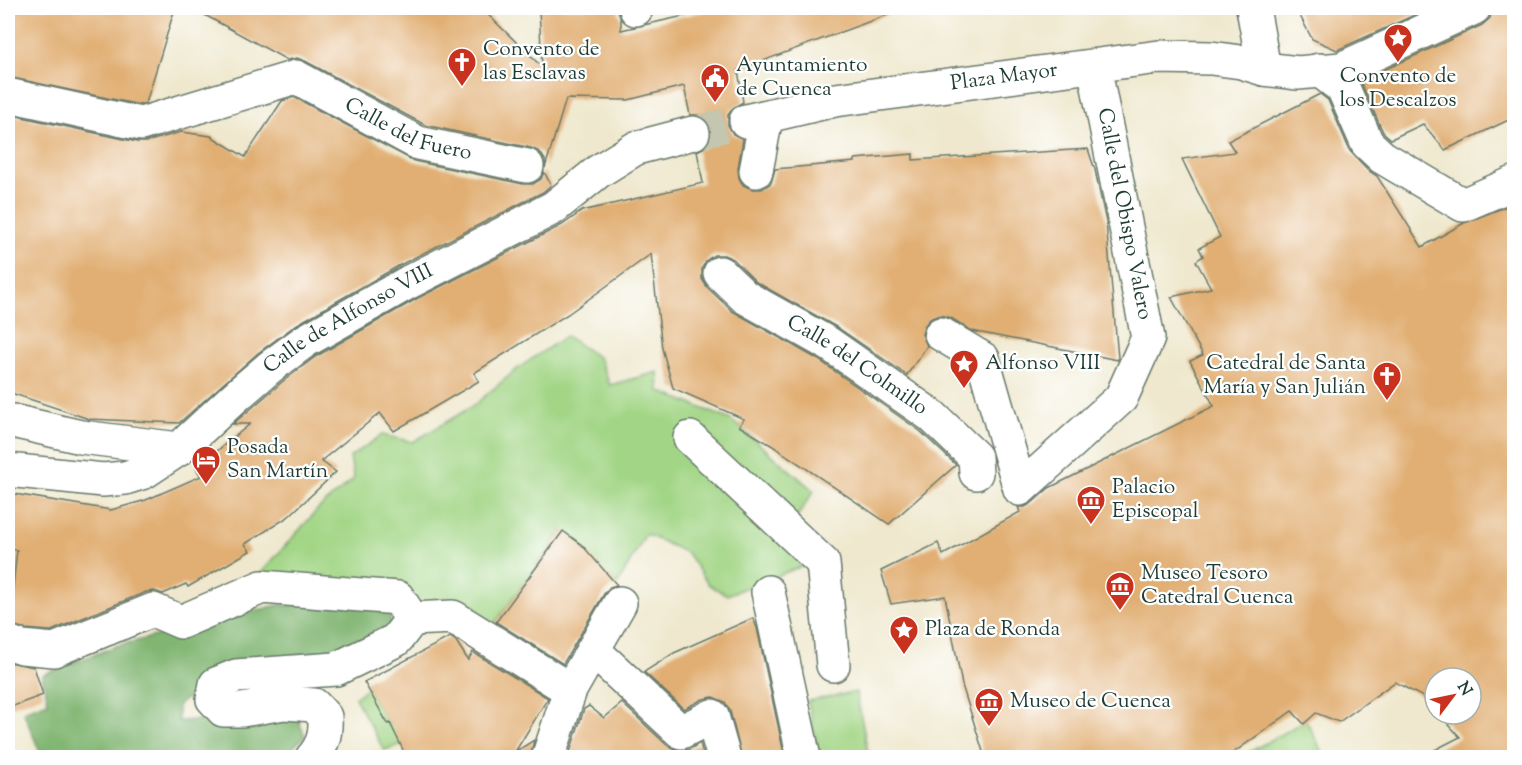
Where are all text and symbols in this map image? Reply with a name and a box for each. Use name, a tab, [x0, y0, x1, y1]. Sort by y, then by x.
place icon: Convento de los Descalzos	[1382, 22, 1414, 64]
place label: Convento de las Esclavas	[483, 35, 600, 89]
church icon: Convento de las Esclavas	[446, 46, 478, 88]
place label: Ayuntamiento de Cuenca	[736, 51, 867, 105]
street label: Plaza Mayor	[949, 56, 1060, 100]
public building icon: Ayuntamiento de Cuenca	[699, 62, 731, 104]
place label: Convento de los Descalzos	[1339, 62, 1457, 116]
street label: Calle del Fuero	[339, 91, 474, 169]
street label: Calle del Obispo Valero	[1089, 106, 1159, 322]
street label: Calle de Alfonso VIII	[257, 257, 439, 382]
street label: Calle del Colmillo	[781, 308, 933, 423]
place icon: Alfonso VIII	[948, 348, 980, 390]
place label: Alfonso VIII	[985, 349, 1101, 379]
place label: Catedral de Santa María y San Julián	[1203, 349, 1366, 403]
church icon: Catedral de Santa María y San Julián	[1371, 360, 1403, 402]
place label: Posada San Martín	[227, 433, 328, 487]
hotel icon: Posada San Martín	[190, 444, 222, 486]
place label: Palacio Episcopal	[1112, 473, 1199, 527]
museum icon: Palacio Episcopal	[1075, 484, 1107, 526]
place label: Museo Tesoro Catedral Cuenca	[1141, 559, 1294, 613]
museum icon: Museo Tesoro Catedral Cuenca	[1104, 570, 1136, 612]
place icon: Plaza de Ronda	[888, 614, 920, 656]
place label: Plaza de Ronda	[925, 615, 1060, 645]
north arrow	[1423, 666, 1483, 726]
text: N	[1450, 678, 1477, 701]
museum icon: Museo de Cuenca	[973, 686, 1005, 728]
place label: Museo de Cuenca	[1010, 687, 1171, 717]

